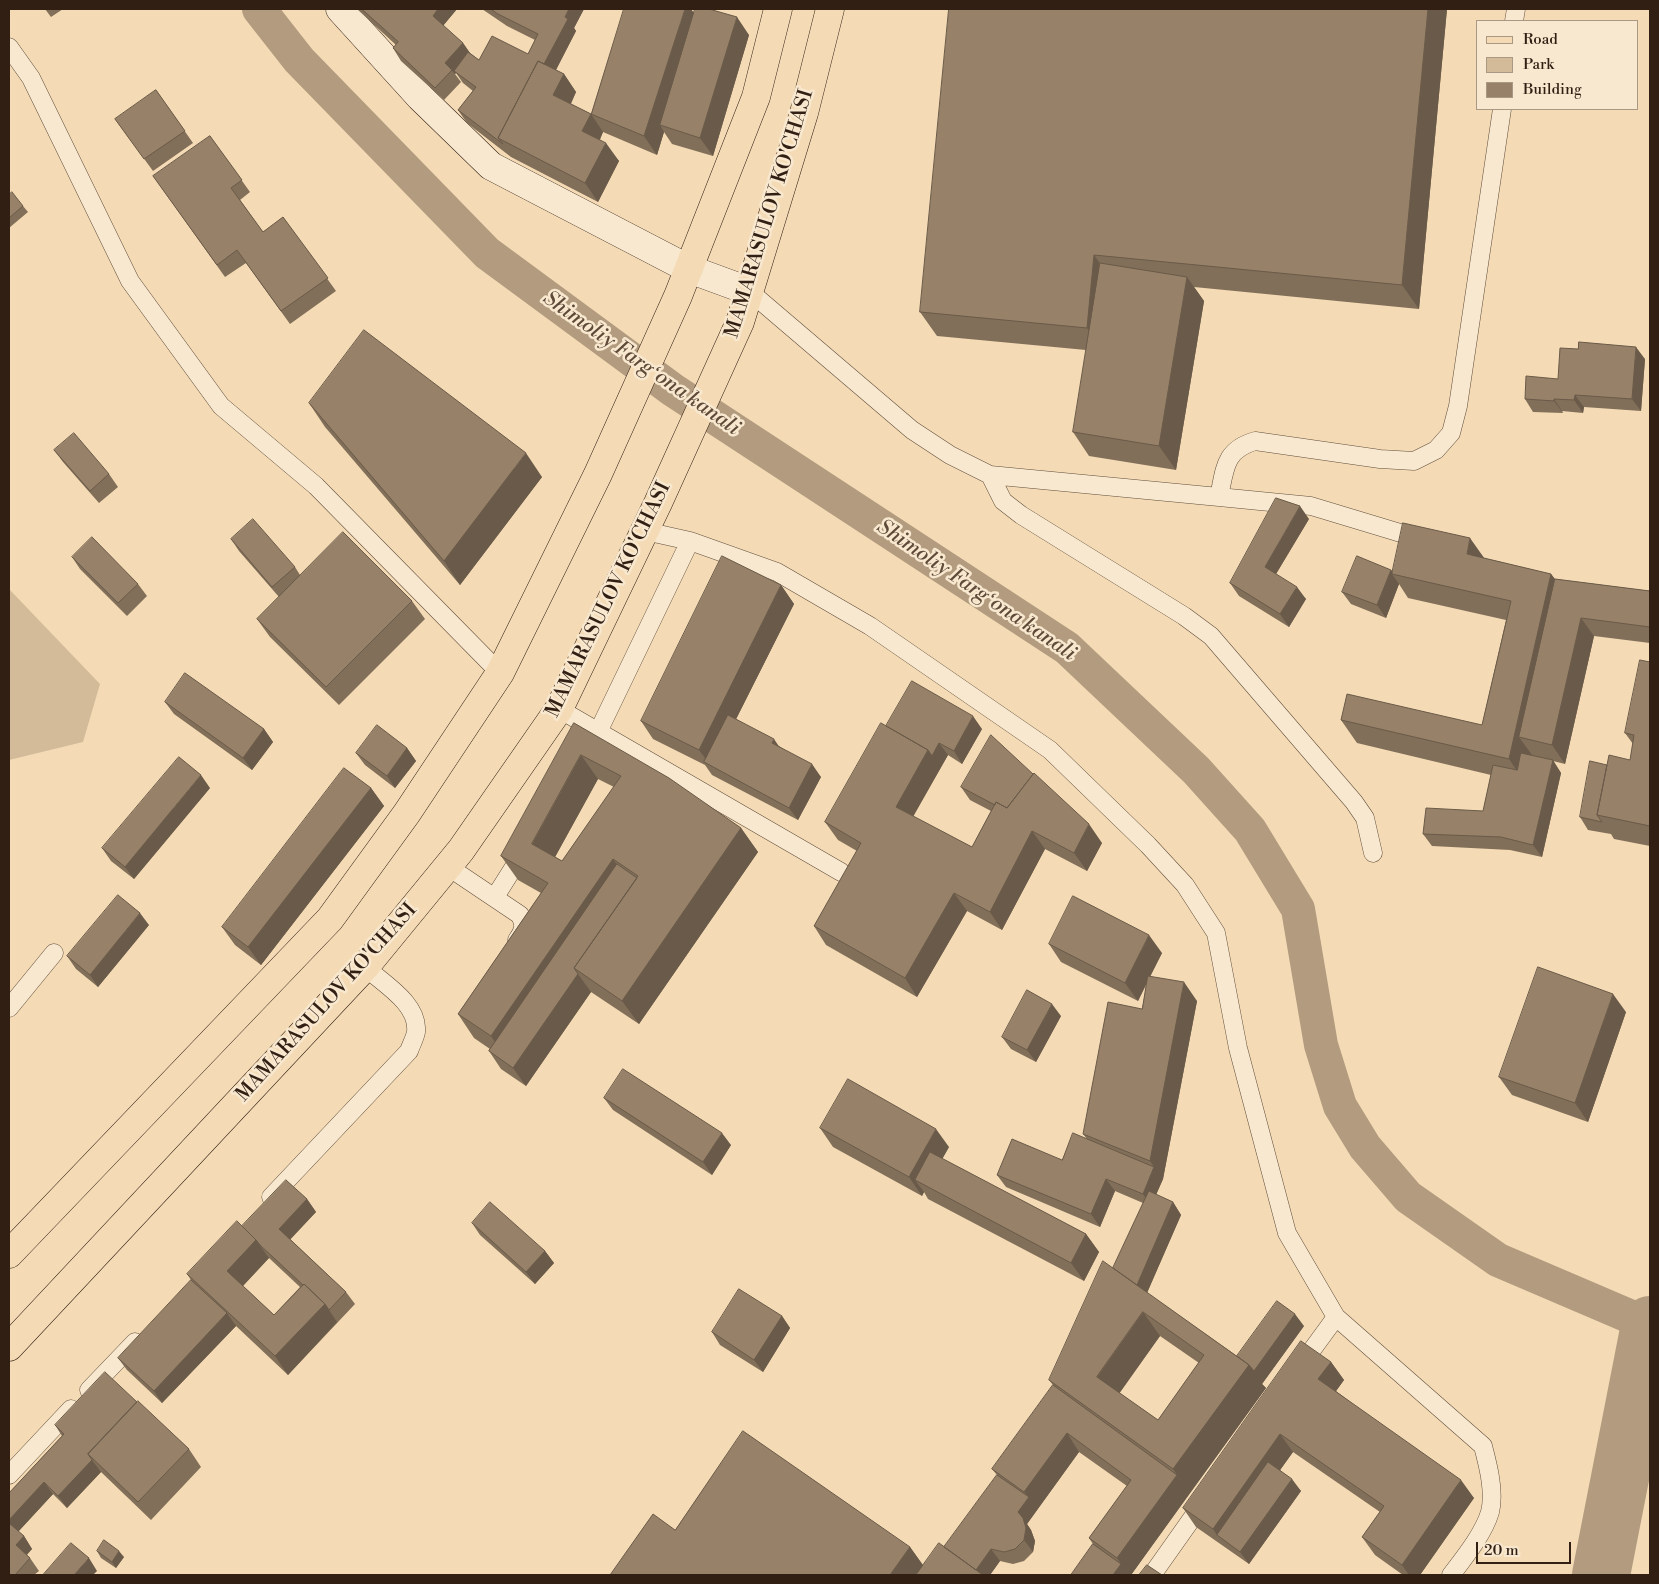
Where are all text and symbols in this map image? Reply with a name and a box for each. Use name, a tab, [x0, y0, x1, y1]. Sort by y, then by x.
legend	[1476, 20, 1639, 110]
text: Road	[1523, 30, 1558, 49]
text: Park	[1523, 55, 1554, 74]
text: Building	[1523, 80, 1582, 99]
street label: MAMARASULOV KO'CHASI	[721, 87, 819, 341]
water label: Shimoliy Fargʻona kanali	[538, 286, 744, 442]
street label: MAMARASULOV KO'CHASI	[541, 478, 677, 722]
water label: Shimoliy Fargʻona kanali	[872, 515, 1080, 667]
street label: MAMARASULOV KO'CHASI	[232, 899, 422, 1107]
scale bar	[1479, 1532, 1574, 1564]
text: 20 m	[1484, 1541, 1519, 1560]

